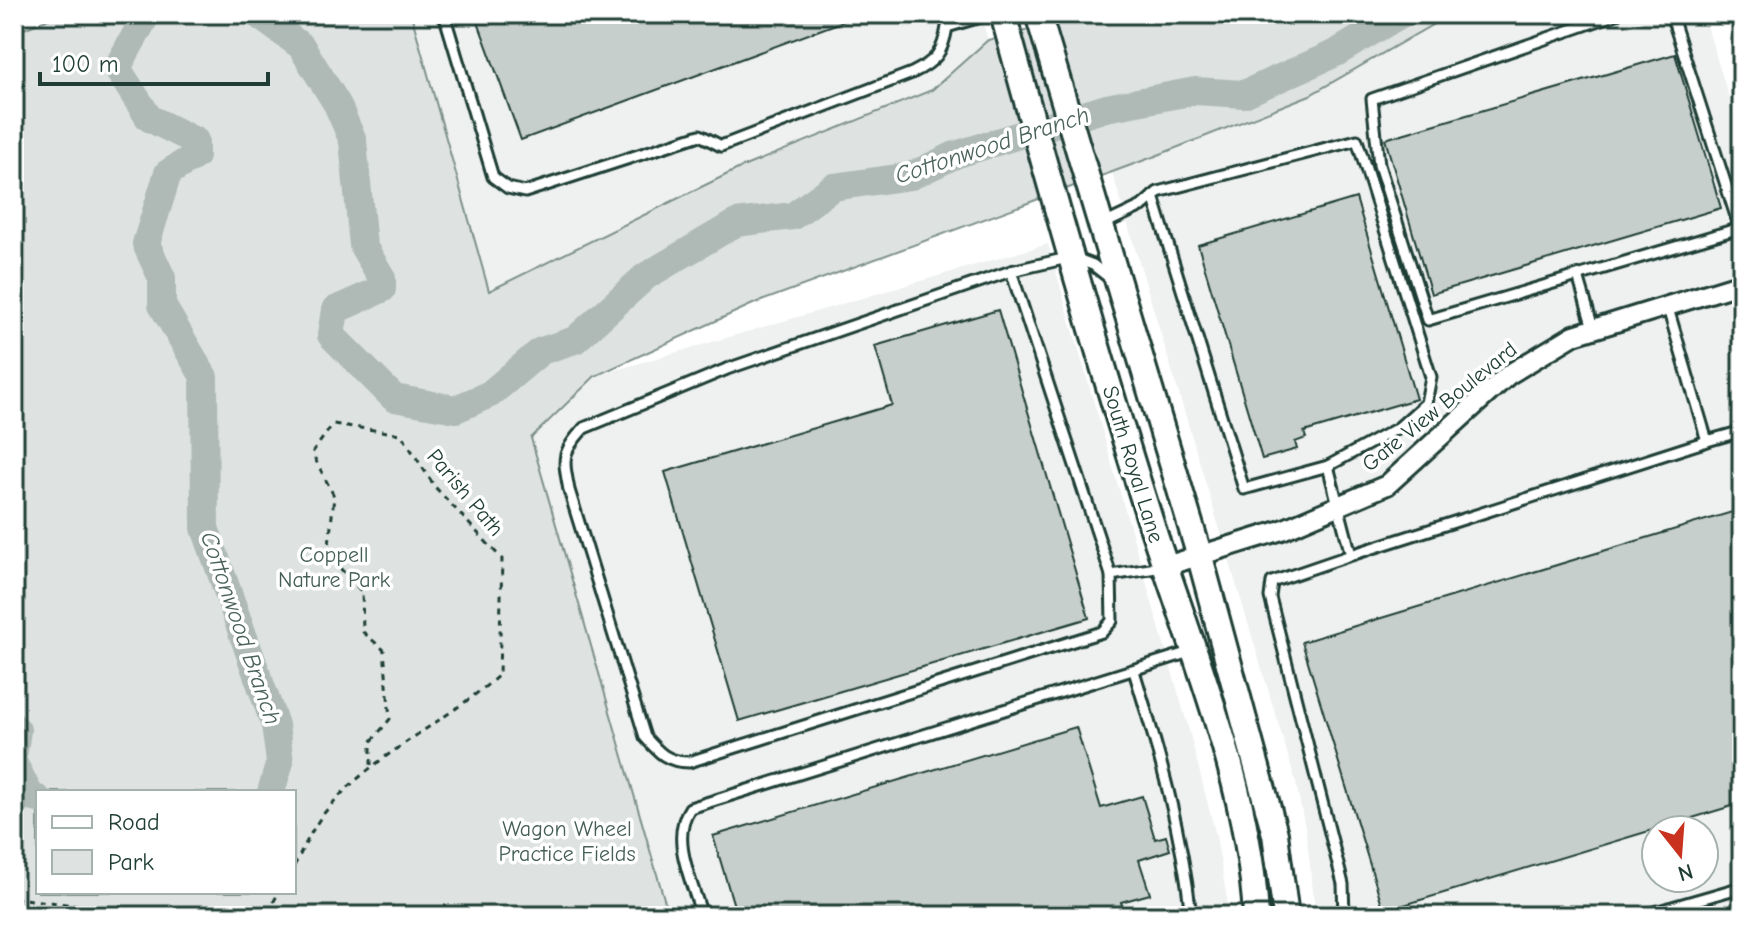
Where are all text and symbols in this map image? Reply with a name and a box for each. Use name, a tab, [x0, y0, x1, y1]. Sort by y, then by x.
scale bar	[40, 36, 268, 86]
text: 100 m	[52, 50, 119, 78]
water label: Cottonwood Branch	[891, 100, 1093, 190]
street label: Gate View Boulevard	[1357, 336, 1522, 477]
street label: South Royal Lane	[1097, 383, 1169, 546]
street label: Parish Path	[421, 444, 509, 541]
water label: Cottonwood Branch	[195, 528, 287, 728]
park label: Coppell Nature Park	[278, 542, 390, 593]
legend	[36, 790, 296, 894]
text: Road	[108, 808, 160, 836]
north arrow	[1640, 814, 1720, 894]
park label: Wagon Wheel Practice Fields	[498, 816, 636, 867]
text: Park	[108, 848, 154, 876]
text: N	[1675, 858, 1696, 887]

